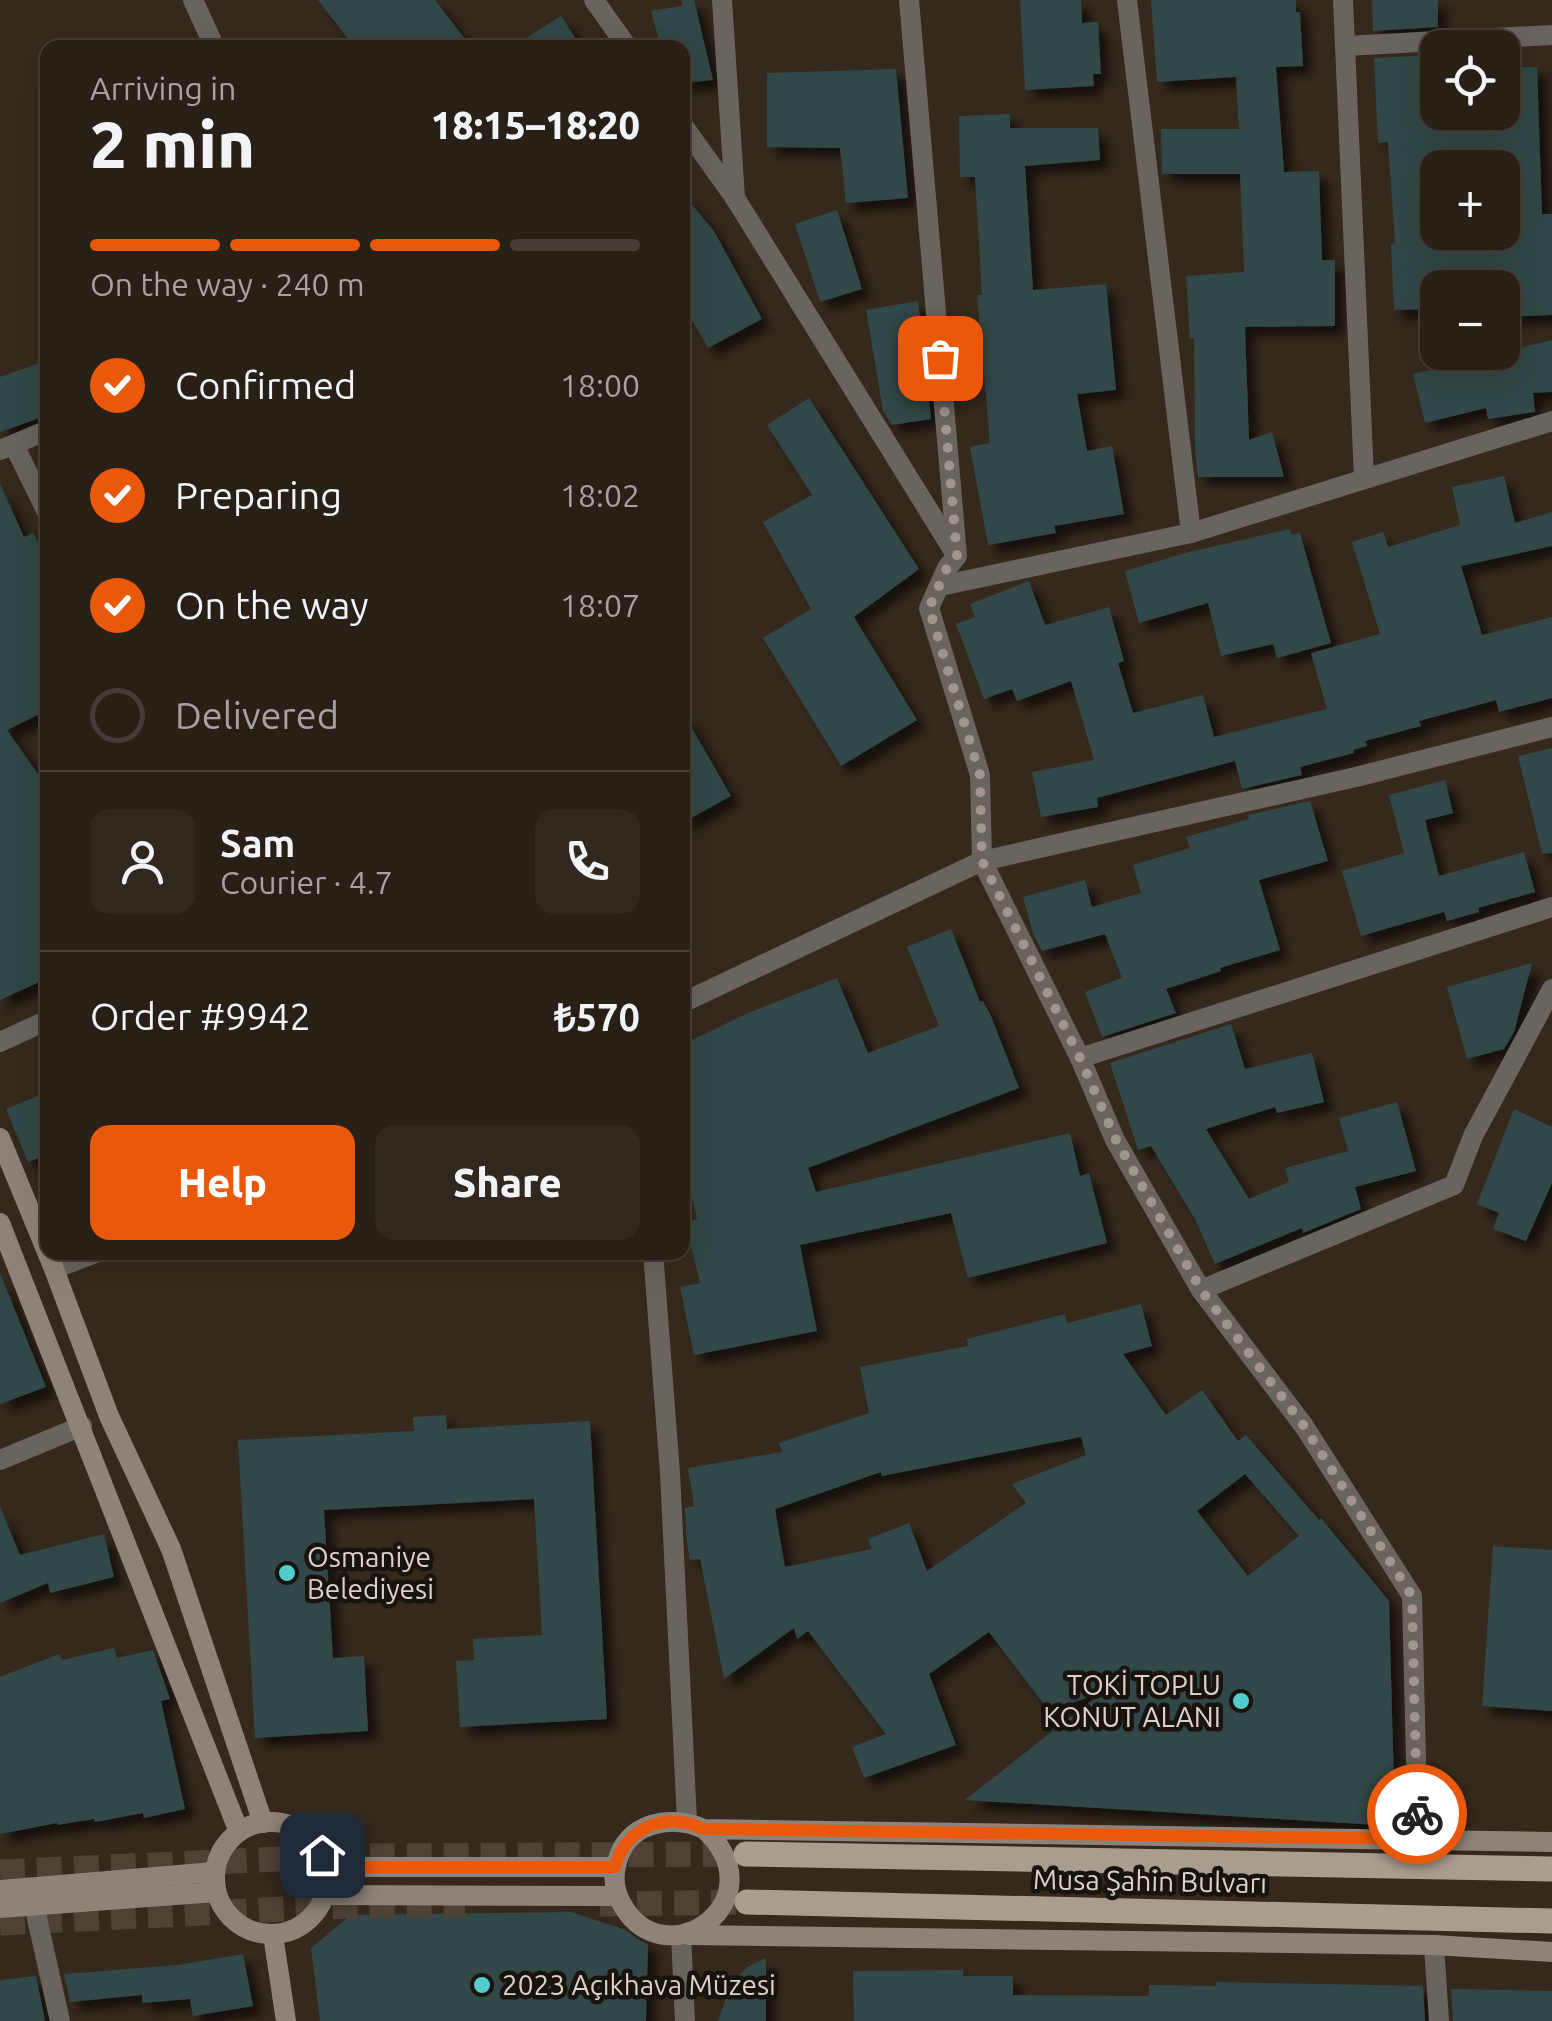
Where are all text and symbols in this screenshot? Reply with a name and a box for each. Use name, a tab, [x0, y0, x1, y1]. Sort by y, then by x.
map controls	[1420, 30, 1520, 370]
button: locate	[1420, 30, 1520, 130]
text: Arriving in	[90, 70, 236, 106]
text: 18:15–18:20	[431, 104, 640, 146]
text: 2 min	[90, 107, 255, 180]
button: +	[1420, 150, 1520, 250]
text: On the way · 240 m	[90, 266, 365, 302]
button: −	[1420, 270, 1520, 370]
pin	[898, 316, 983, 401]
icon: bag	[913, 331, 968, 386]
icon: check	[90, 358, 145, 413]
text: Confirmed	[175, 364, 356, 406]
text: 18:00	[560, 367, 640, 403]
icon: check	[90, 468, 145, 523]
text: Preparing	[175, 474, 342, 516]
text: 18:02	[560, 477, 640, 513]
icon: check	[90, 578, 145, 633]
text: On the way	[175, 584, 368, 626]
text: 18:07	[560, 587, 640, 623]
text: Delivered	[175, 694, 339, 736]
button: person	[90, 809, 195, 914]
button: phone	[535, 809, 640, 914]
text: Sam	[220, 822, 295, 864]
text: Courier · 4.7	[220, 864, 393, 900]
text: Order #9942	[90, 995, 311, 1037]
text: ₺570	[554, 996, 640, 1038]
button: Help	[90, 1125, 355, 1240]
button: Share	[375, 1125, 640, 1240]
place label: Osmaniye Belediyesi	[307, 1541, 434, 1604]
marker: Osmaniye Belediyesi	[276, 1562, 298, 1584]
place label: TOKİ TOPLU KONUT ALANI	[1043, 1669, 1221, 1732]
marker: TOKİ TOPLU KONUT ALANI	[1230, 1690, 1252, 1712]
courier	[1367, 1764, 1467, 1864]
icon: bike	[1390, 1787, 1445, 1842]
pin	[280, 1813, 365, 1898]
icon: home	[295, 1828, 350, 1883]
street label: Musa Şahin Bulvarı	[1033, 1863, 1267, 1898]
place label: 2023 Açıkhava Müzesi	[502, 1969, 776, 2000]
marker: 2023 Açıkhava Müzesi	[471, 1974, 493, 1996]

